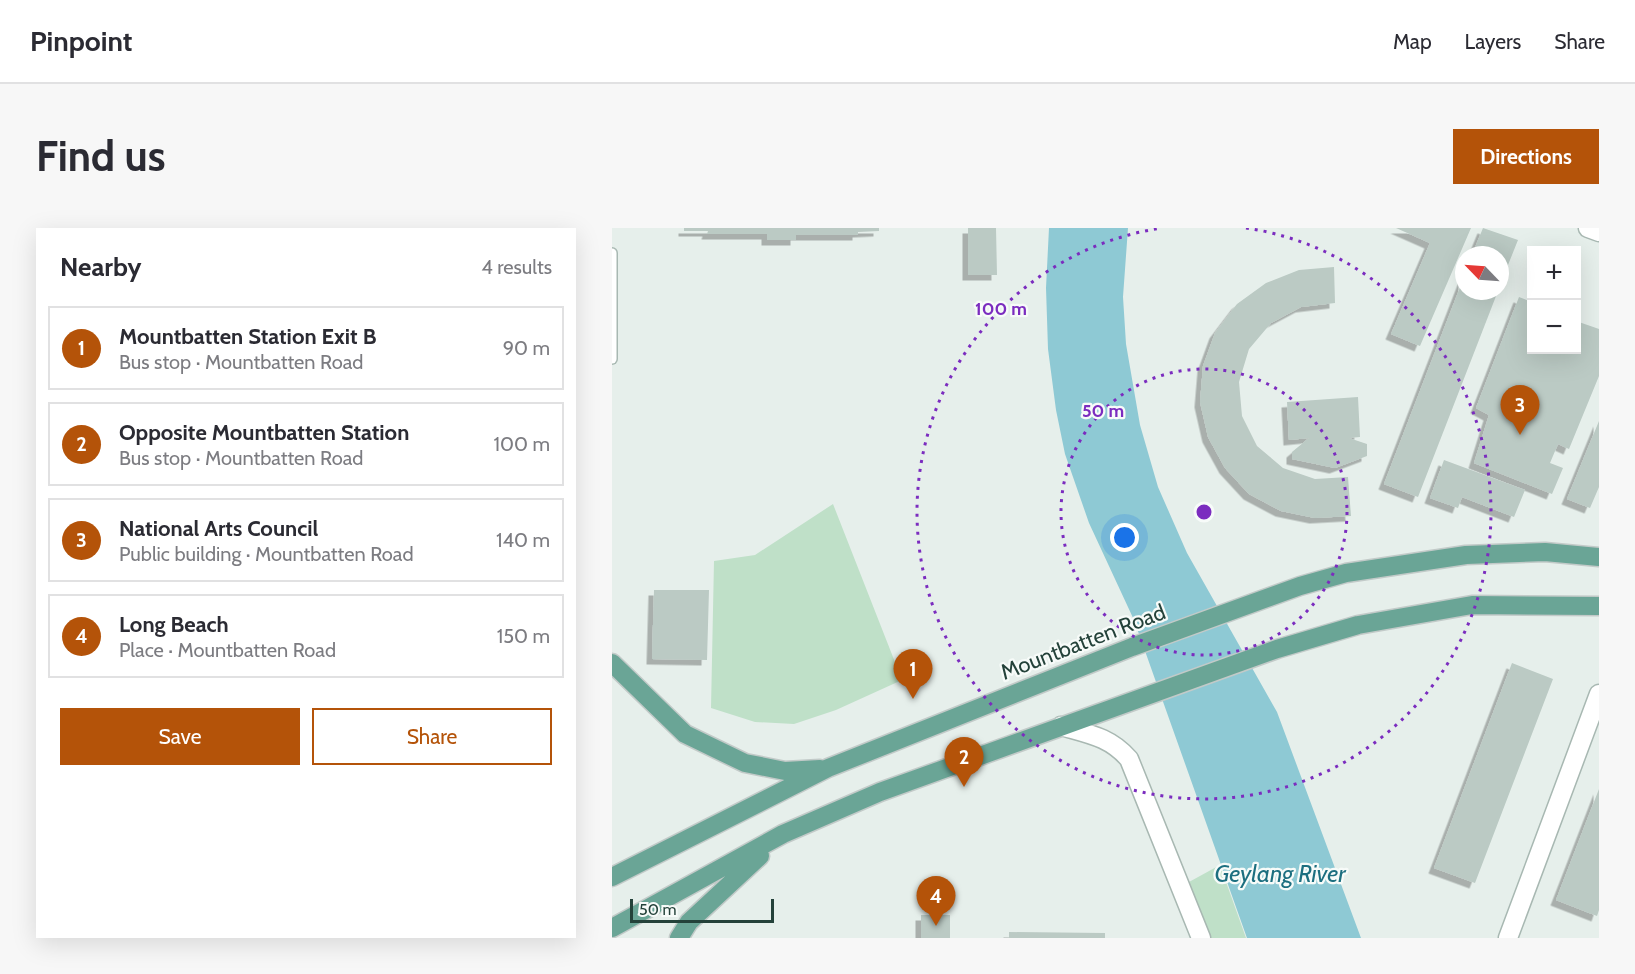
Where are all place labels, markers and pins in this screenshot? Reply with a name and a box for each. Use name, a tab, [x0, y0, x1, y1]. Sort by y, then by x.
pin: 3	[1500, 386, 1540, 435]
centre of rings	[1194, 502, 1214, 522]
pin: 1	[894, 650, 932, 699]
pin: 2	[944, 738, 984, 787]
pin: 4	[916, 876, 956, 926]

